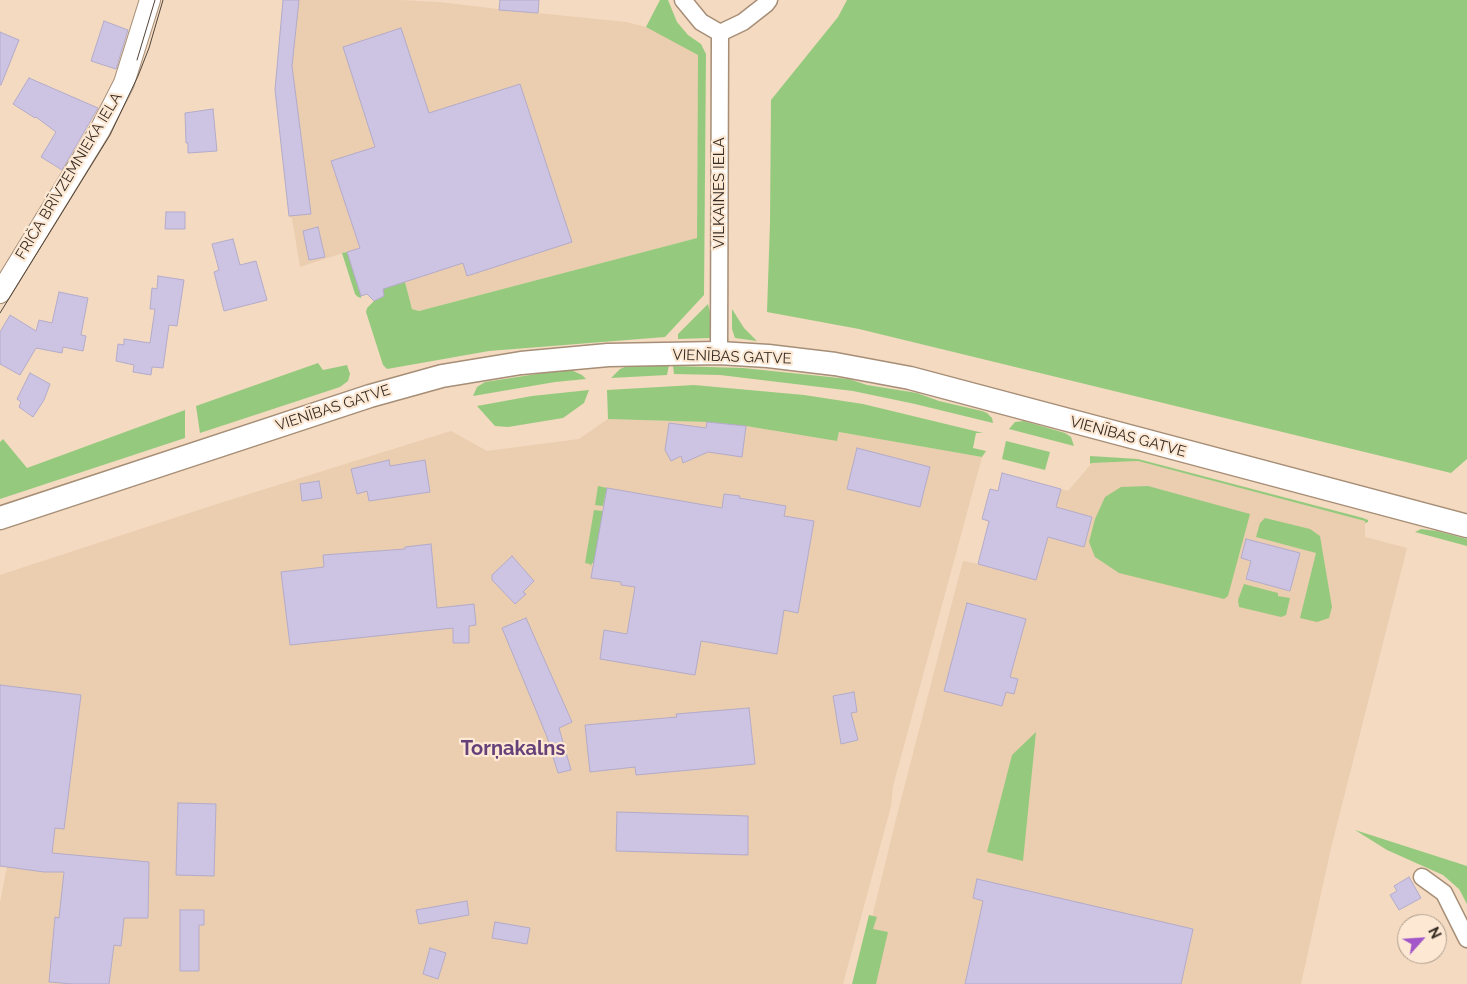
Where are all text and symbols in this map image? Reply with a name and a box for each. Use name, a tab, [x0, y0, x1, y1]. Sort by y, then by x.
street label: FRIČA BRĪVZEMNIEKA IELA	[12, 89, 126, 263]
street label: VILKAINES IELA	[710, 137, 728, 249]
street label: VIENĪBAS GATVE	[672, 346, 792, 368]
street label: VIENĪBAS GATVE	[273, 381, 393, 435]
street label: VIENĪBAS GATVE	[1068, 413, 1188, 461]
district label: Torņakalns	[461, 737, 565, 761]
north arrow	[1397, 914, 1447, 964]
text: N	[1425, 925, 1444, 941]

